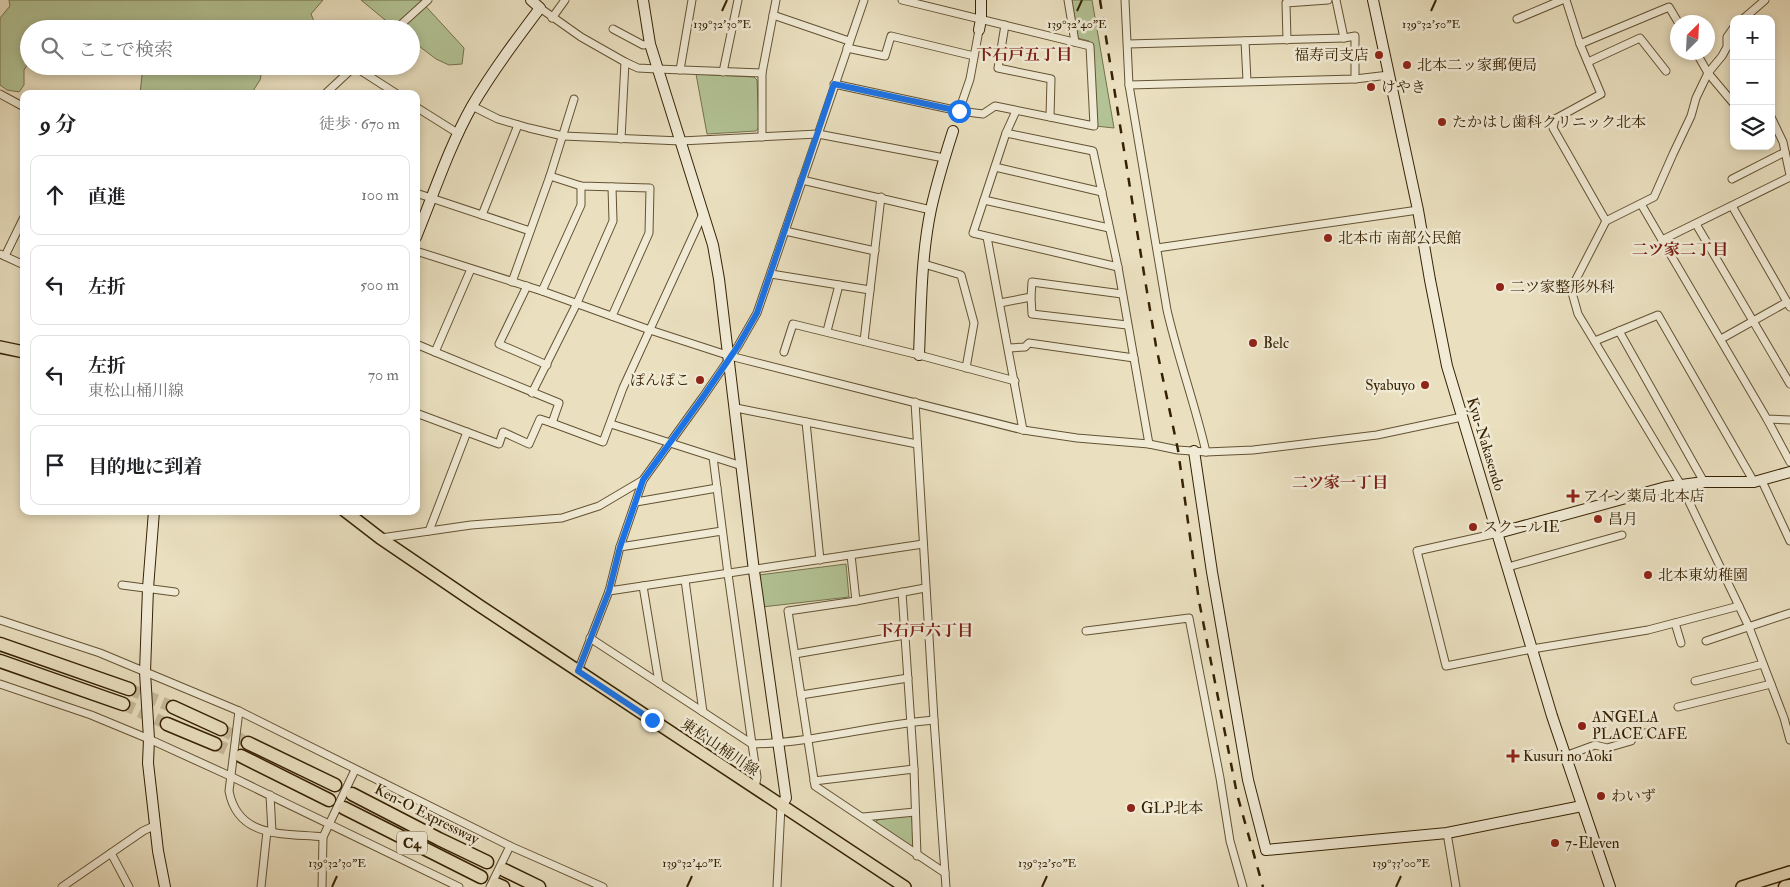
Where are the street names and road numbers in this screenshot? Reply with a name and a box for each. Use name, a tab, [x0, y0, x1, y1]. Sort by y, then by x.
street label: Kyu-Nakasendo	[1462, 395, 1509, 493]
street label: 東松山桶川線	[677, 714, 762, 780]
street label: Ken-O Expressway	[371, 780, 483, 850]
road number: C4	[397, 831, 427, 854]

